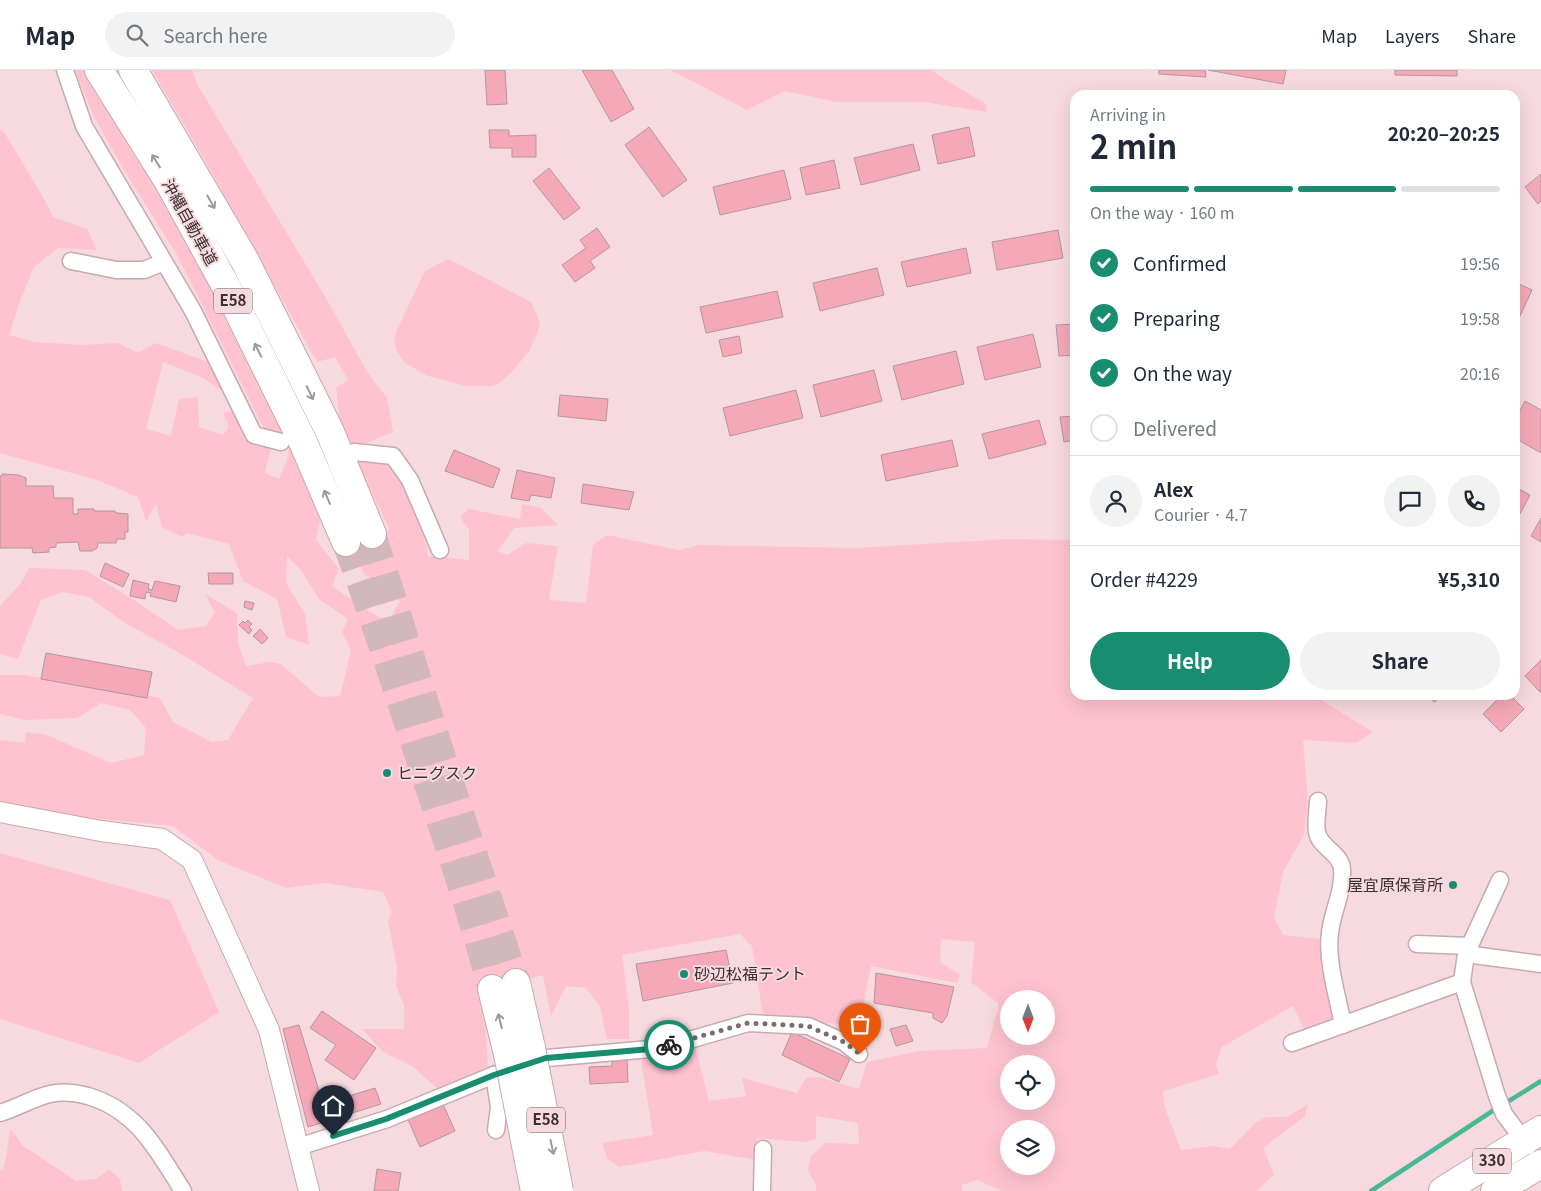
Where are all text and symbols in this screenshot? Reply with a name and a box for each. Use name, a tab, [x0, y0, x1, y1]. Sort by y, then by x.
search box	[105, 12, 455, 57]
text: Map	[25, 17, 75, 52]
icon: search	[123, 21, 151, 49]
text: Search here	[163, 21, 268, 48]
text: Map	[1321, 22, 1357, 48]
text: Layers	[1385, 22, 1440, 48]
text: Share	[1468, 22, 1516, 48]
text: Arriving in	[1090, 102, 1166, 126]
text: 20:20–20:25	[1388, 119, 1500, 146]
text: 2 min	[1090, 122, 1177, 168]
one-way arrow	[151, 154, 161, 168]
street label: 沖縄自動車道	[157, 174, 225, 269]
one-way arrow	[206, 195, 216, 209]
text: On the way · 160 m	[1090, 200, 1235, 224]
icon: check	[1090, 249, 1118, 277]
text: Confirmed	[1133, 249, 1227, 276]
text: 19:56	[1460, 251, 1500, 275]
road number: E58	[214, 288, 252, 314]
icon: check	[1090, 304, 1118, 332]
text: Preparing	[1133, 304, 1220, 331]
text: 19:58	[1460, 306, 1500, 330]
one-way arrow	[253, 343, 262, 358]
icon: check	[1090, 359, 1118, 387]
text: On the way	[1133, 359, 1232, 386]
text: 20:16	[1460, 361, 1500, 385]
one-way arrow	[306, 385, 316, 400]
text: Delivered	[1133, 414, 1217, 441]
button: person	[1090, 475, 1142, 527]
text: Alex	[1154, 475, 1193, 502]
button: chat	[1384, 475, 1436, 527]
button: phone	[1448, 475, 1500, 527]
one-way arrow	[321, 490, 331, 505]
text: Courier · 4.7	[1154, 502, 1248, 526]
text: Order #4229	[1090, 565, 1198, 592]
text: ¥5,310	[1438, 565, 1500, 592]
button: Help	[1090, 632, 1290, 690]
button: Share	[1300, 632, 1500, 690]
place label: ヒニグスク	[397, 760, 477, 784]
marker: ヒニグスク	[381, 767, 393, 779]
place label: 屋宜原保育所	[1347, 872, 1443, 896]
marker: 屋宜原保育所	[1447, 879, 1459, 891]
place label: 砂辺松福テント	[694, 961, 806, 985]
marker: 砂辺松福テント	[678, 968, 690, 980]
north arrow	[1000, 990, 1055, 1045]
map controls	[1000, 990, 1055, 1175]
pin	[839, 1003, 881, 1054]
icon: bag	[846, 1010, 874, 1038]
one-way arrow	[495, 1014, 504, 1030]
courier	[644, 1020, 694, 1070]
icon: bike	[655, 1031, 683, 1059]
button: locate	[1000, 1055, 1055, 1110]
pin	[312, 1085, 354, 1136]
icon: home	[319, 1092, 347, 1120]
road number: E58	[527, 1108, 565, 1132]
button: layers	[1000, 1120, 1055, 1175]
one-way arrow	[547, 1139, 557, 1155]
road number: 330	[1473, 1148, 1511, 1174]

